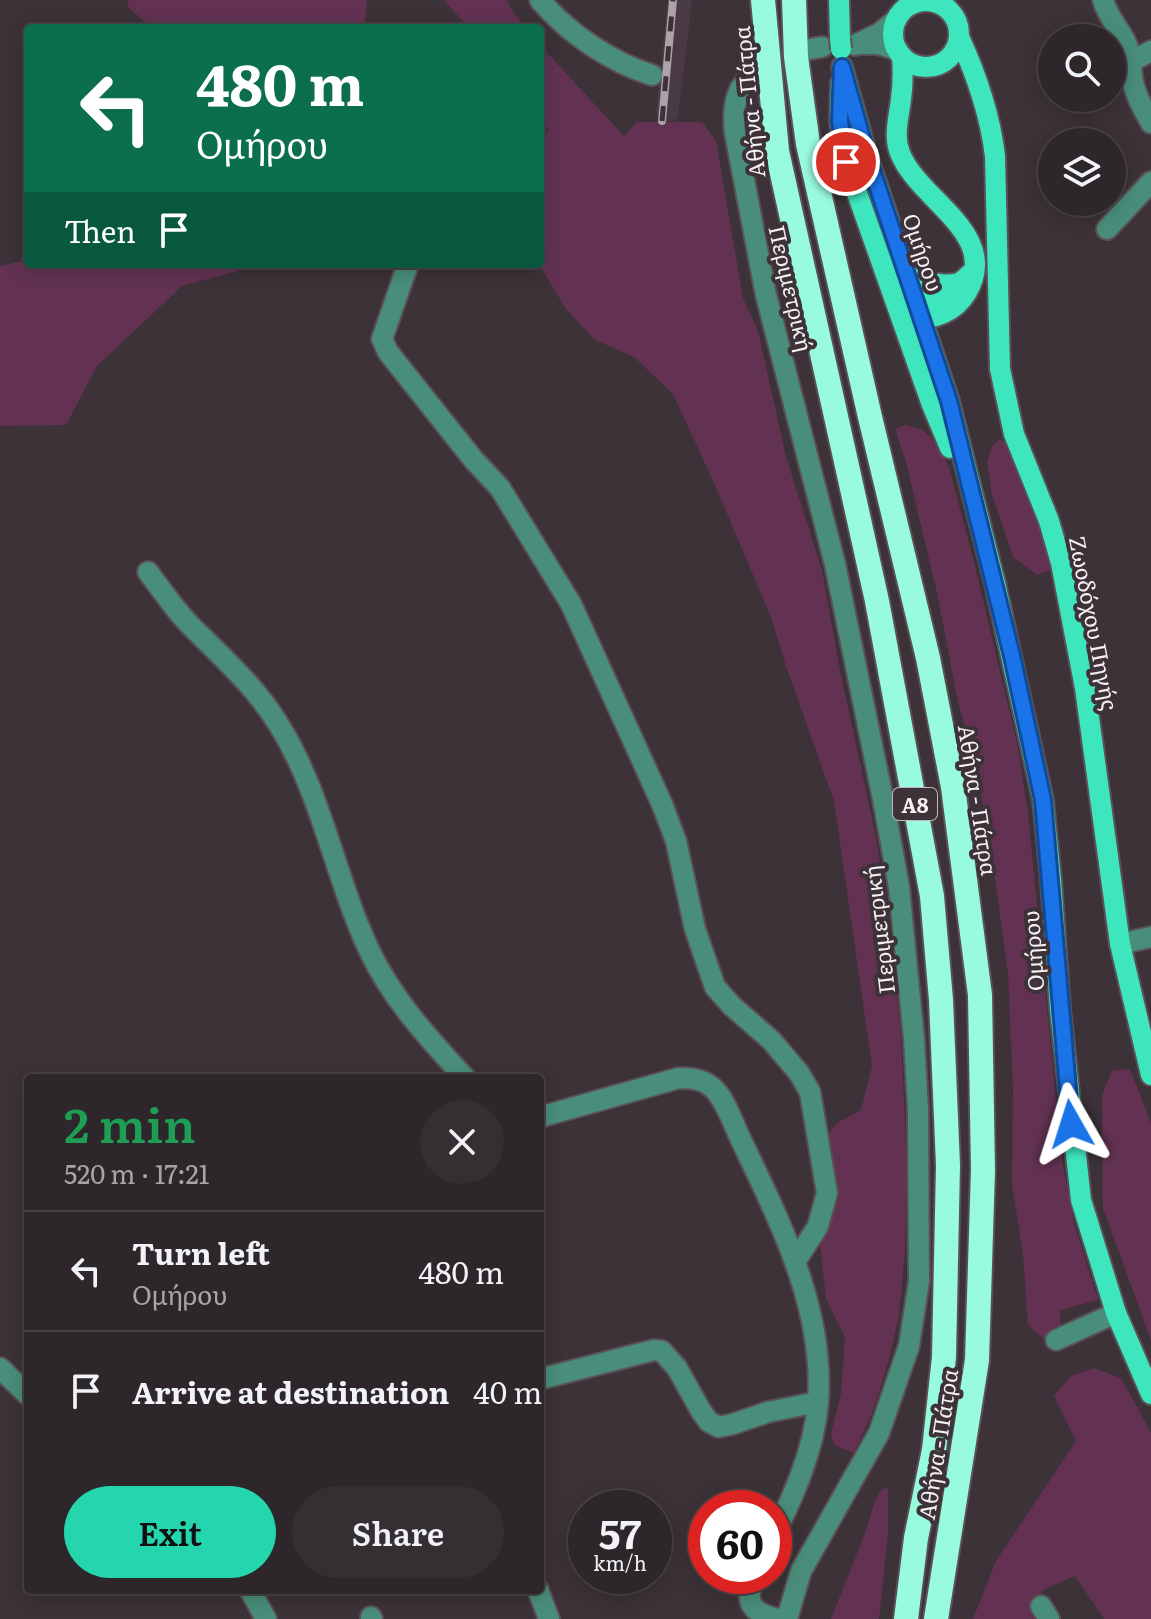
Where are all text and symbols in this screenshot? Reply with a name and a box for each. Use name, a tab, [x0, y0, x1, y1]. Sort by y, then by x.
street label: Αθήνα - Πάτρα	[724, 24, 772, 179]
map controls	[1038, 24, 1126, 216]
button: search	[1038, 24, 1126, 112]
text: 480 m	[196, 40, 364, 123]
icon: left	[64, 56, 168, 160]
text: Ομήρου	[196, 116, 328, 169]
pin	[812, 128, 880, 196]
button: layers	[1038, 128, 1126, 216]
icon: arrive	[824, 140, 868, 184]
text: Then	[64, 208, 136, 252]
icon: arrive	[152, 208, 196, 252]
street label: Ομήρου	[895, 209, 953, 295]
street label: Περιμετρική	[761, 222, 823, 354]
street label: Ζωοδόχου Πηγής	[1062, 533, 1128, 713]
street label: Αθήνα - Πάτρα	[951, 722, 1007, 878]
road number: Α8	[893, 788, 937, 820]
street label: Περιμετρική	[854, 864, 902, 996]
street label: Ομήρου	[1013, 910, 1051, 992]
position arrow	[1029, 1082, 1113, 1166]
text: 2 min	[64, 1087, 196, 1158]
button: close	[420, 1100, 504, 1184]
text: 520 m · 17:21	[64, 1153, 209, 1192]
text: Turn left	[132, 1230, 270, 1274]
icon: left	[64, 1249, 108, 1293]
text: 480 m	[419, 1249, 504, 1293]
text: Ομήρου	[132, 1274, 227, 1313]
street label: Αθήνα - Πάτρα	[909, 1366, 965, 1522]
icon: arrive	[64, 1369, 108, 1413]
text: Arrive at destination	[132, 1369, 449, 1413]
text: 40 m	[473, 1369, 542, 1413]
button: Exit	[64, 1486, 276, 1578]
button: Share	[292, 1486, 504, 1578]
speed limit sign: 60	[688, 1490, 792, 1594]
text: 57	[599, 1502, 641, 1561]
text: km/h	[593, 1547, 647, 1577]

